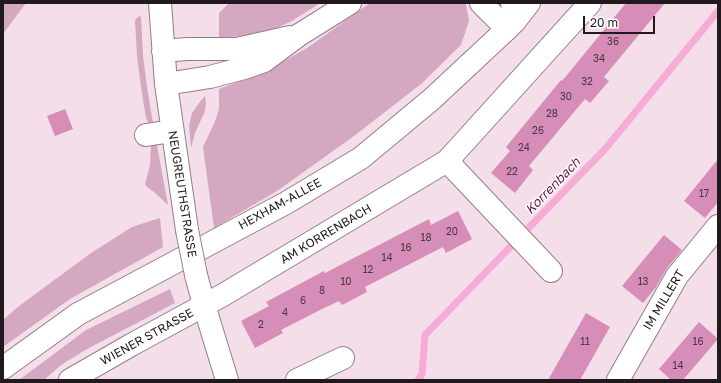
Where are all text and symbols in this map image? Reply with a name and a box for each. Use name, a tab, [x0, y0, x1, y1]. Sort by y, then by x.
scale bar	[585, 8, 657, 34]
text: 20 m	[590, 15, 618, 30]
house number: 36	[607, 36, 619, 48]
house number: 34	[593, 53, 605, 65]
house number: 32	[581, 76, 593, 88]
house number: 30	[560, 91, 572, 103]
house number: 28	[546, 108, 558, 120]
house number: 26	[532, 125, 544, 137]
street label: NEUGREUTHSTRASSE	[165, 130, 199, 258]
house number: 24	[518, 142, 530, 154]
water label: Korrenbach	[522, 155, 584, 217]
house number: 22	[506, 166, 518, 178]
street label: HEXHAM-ALLEE	[236, 175, 324, 233]
house number: 17	[699, 188, 709, 200]
street label: AM KORRENBACH	[278, 201, 374, 267]
house number: 20	[446, 226, 458, 238]
house number: 18	[421, 232, 431, 244]
house number: 16	[401, 242, 411, 254]
house number: 14	[382, 252, 392, 264]
house number: 12	[363, 264, 373, 276]
street label: IM MILLERT	[640, 267, 688, 333]
house number: 10	[340, 276, 352, 288]
house number: 13	[638, 276, 648, 288]
house number: 8	[319, 285, 325, 297]
house number: 6	[300, 295, 306, 307]
street label: WIENER STRASSE	[98, 306, 196, 368]
house number: 4	[282, 307, 288, 319]
house number: 2	[258, 319, 264, 331]
house number: 11	[580, 336, 590, 348]
house number: 16	[693, 336, 703, 348]
house number: 14	[673, 360, 683, 372]

